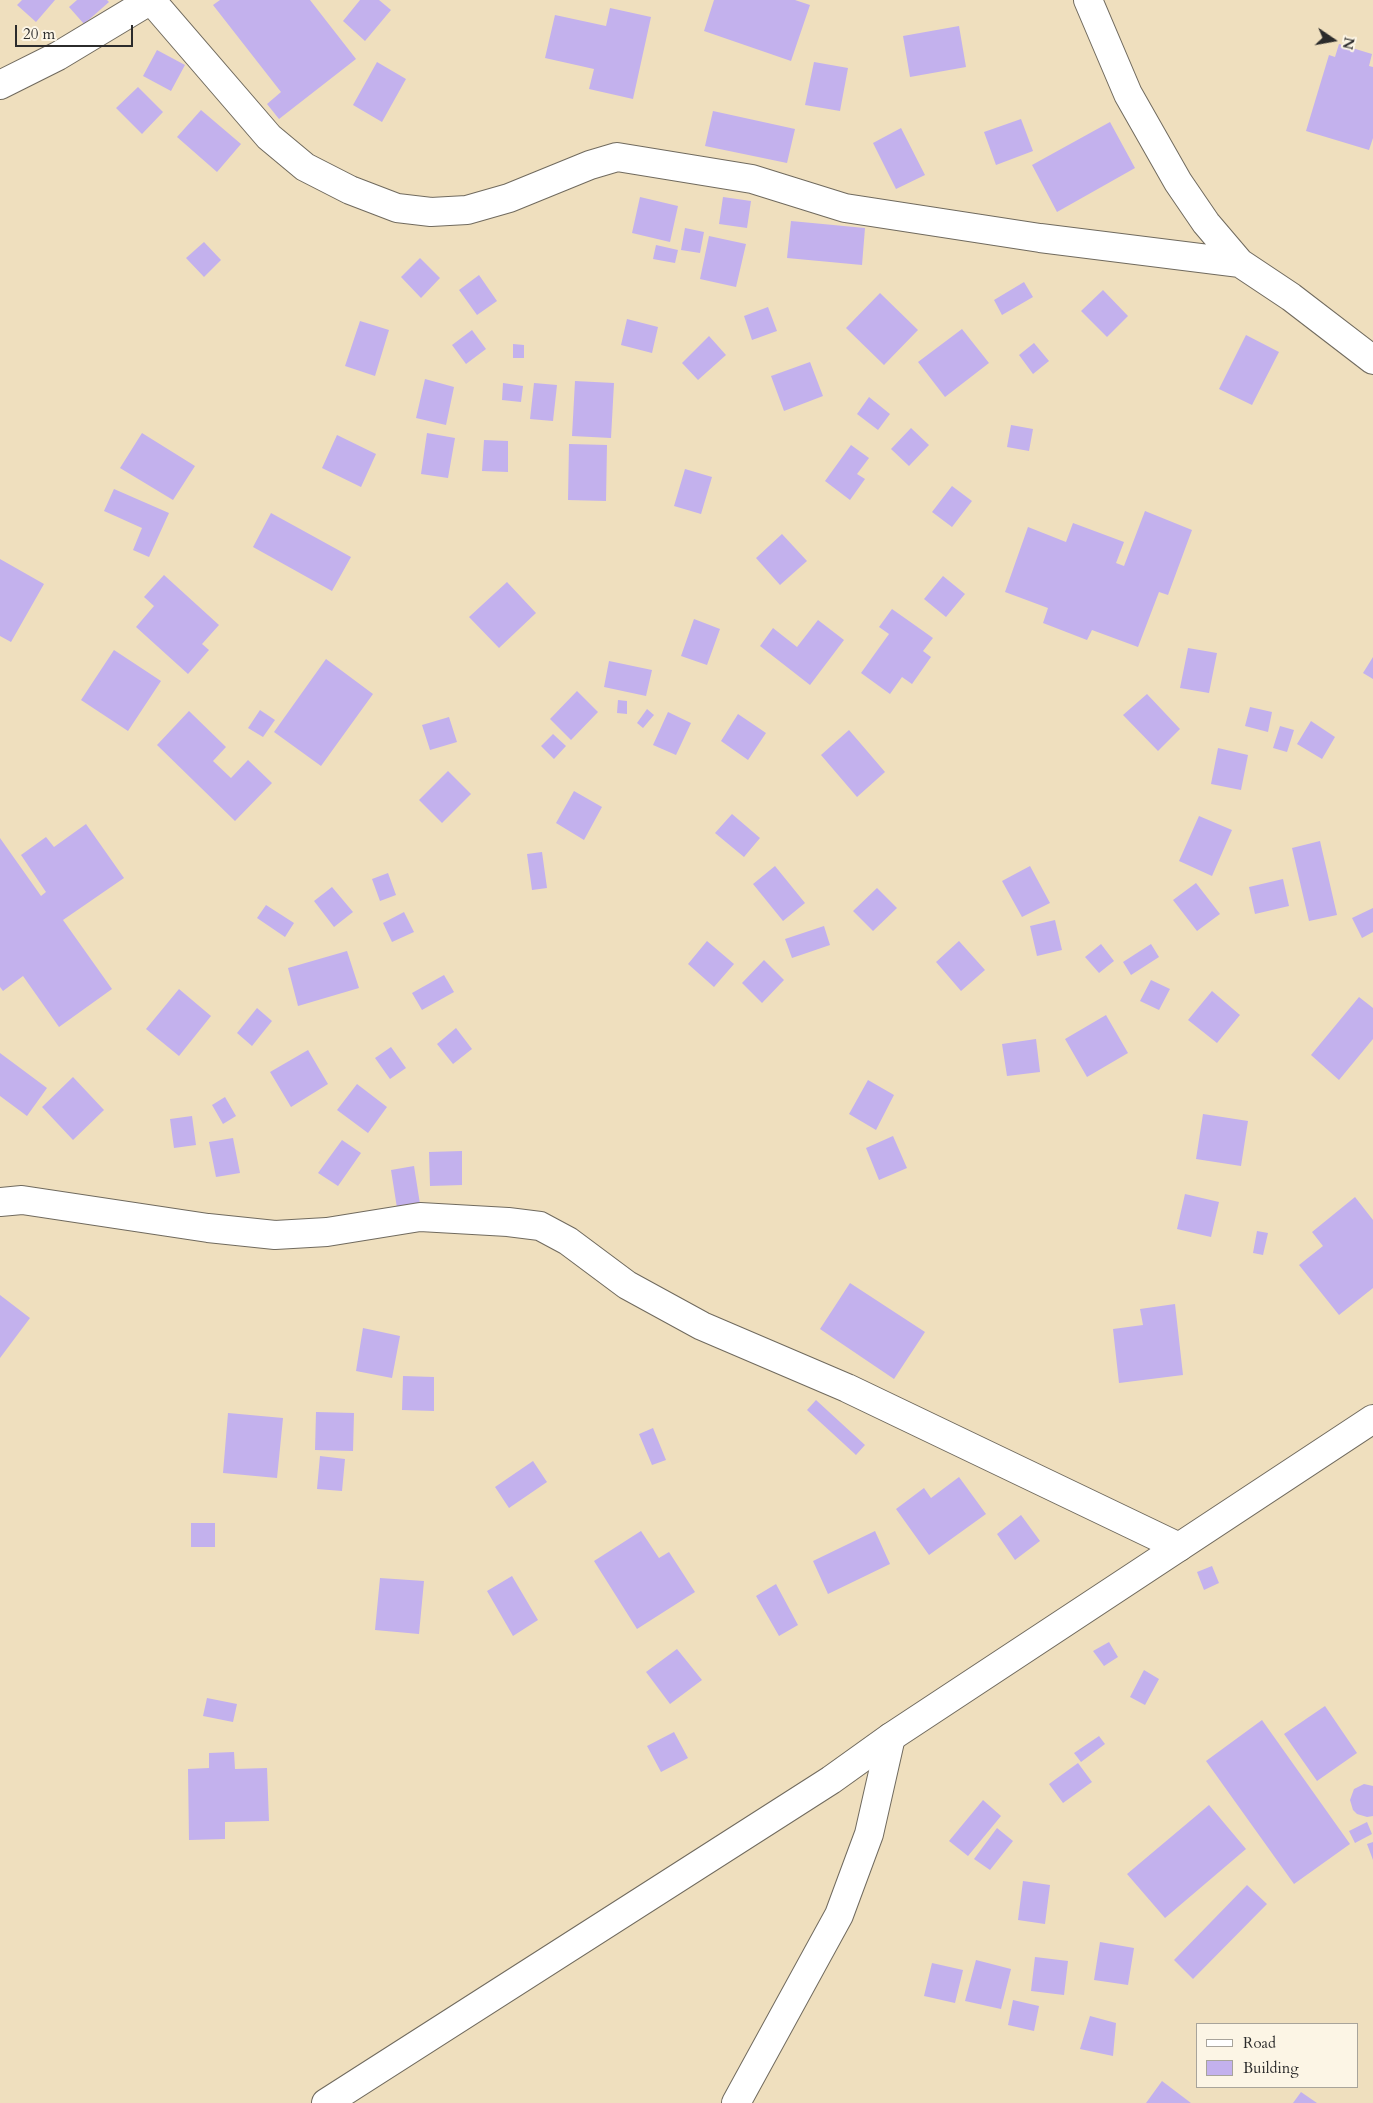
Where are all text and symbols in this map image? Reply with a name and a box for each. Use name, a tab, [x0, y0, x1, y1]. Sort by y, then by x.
scale bar	[18, 15, 135, 47]
north arrow	[1308, 15, 1358, 65]
text: 20 m	[23, 24, 55, 44]
text: N	[1338, 35, 1359, 51]
legend	[1196, 2023, 1358, 2088]
text: Road	[1243, 2033, 1276, 2053]
text: Building	[1243, 2058, 1299, 2078]

